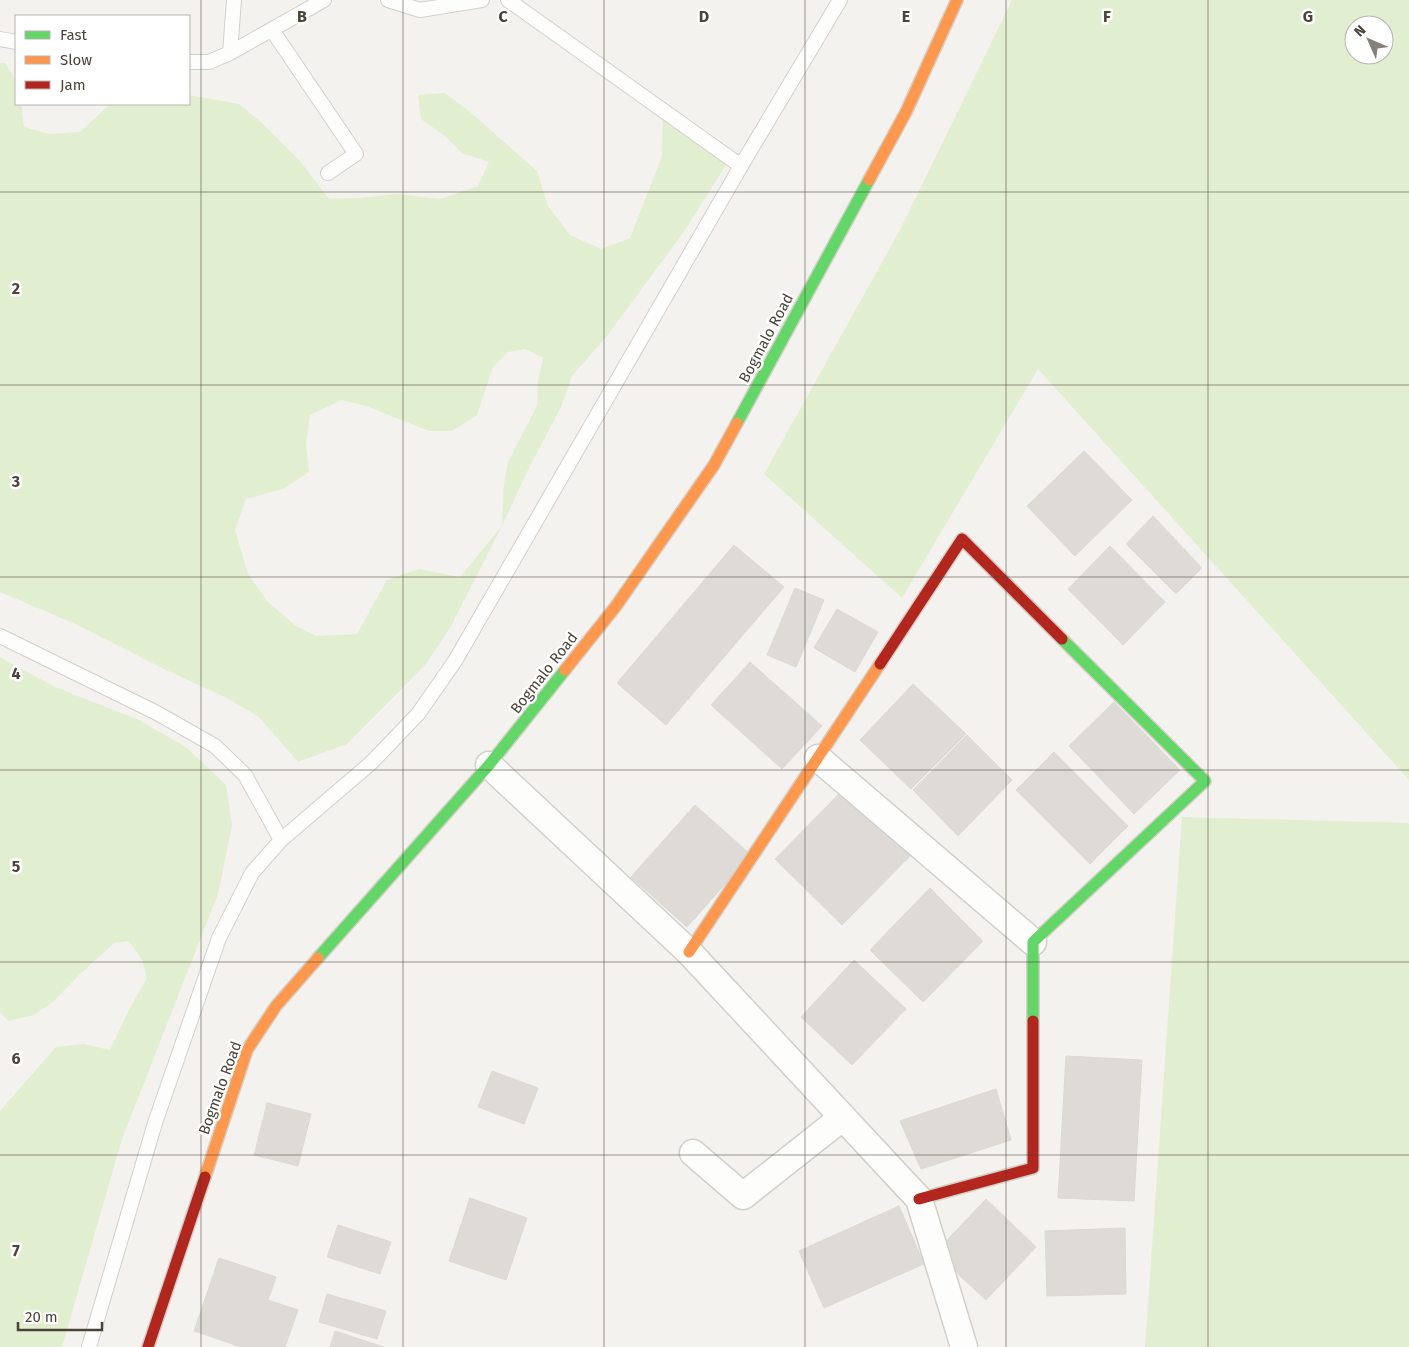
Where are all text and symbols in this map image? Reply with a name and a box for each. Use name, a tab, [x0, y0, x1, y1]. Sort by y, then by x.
text: B	[297, 7, 307, 26]
text: C	[498, 7, 508, 26]
text: D	[699, 7, 709, 26]
text: E	[902, 7, 910, 26]
text: F	[1103, 7, 1111, 26]
text: G	[1303, 7, 1313, 26]
legend	[15, 15, 190, 105]
north arrow	[1344, 15, 1394, 65]
text: N	[1351, 22, 1369, 40]
text: Fast	[60, 26, 87, 44]
text: Slow	[60, 51, 92, 69]
text: Jam	[60, 76, 86, 94]
text: 2	[12, 279, 20, 298]
street label: Bogmalo Road	[735, 290, 797, 386]
text: 3	[11, 472, 20, 491]
street label: Bogmalo Road	[507, 629, 581, 717]
text: 4	[11, 664, 21, 683]
text: 5	[12, 857, 21, 876]
street label: Bogmalo Road	[195, 1039, 245, 1137]
text: 6	[11, 1049, 21, 1068]
text: 7	[12, 1241, 20, 1260]
scale bar	[18, 1300, 101, 1332]
text: 20 m	[25, 1308, 58, 1326]

